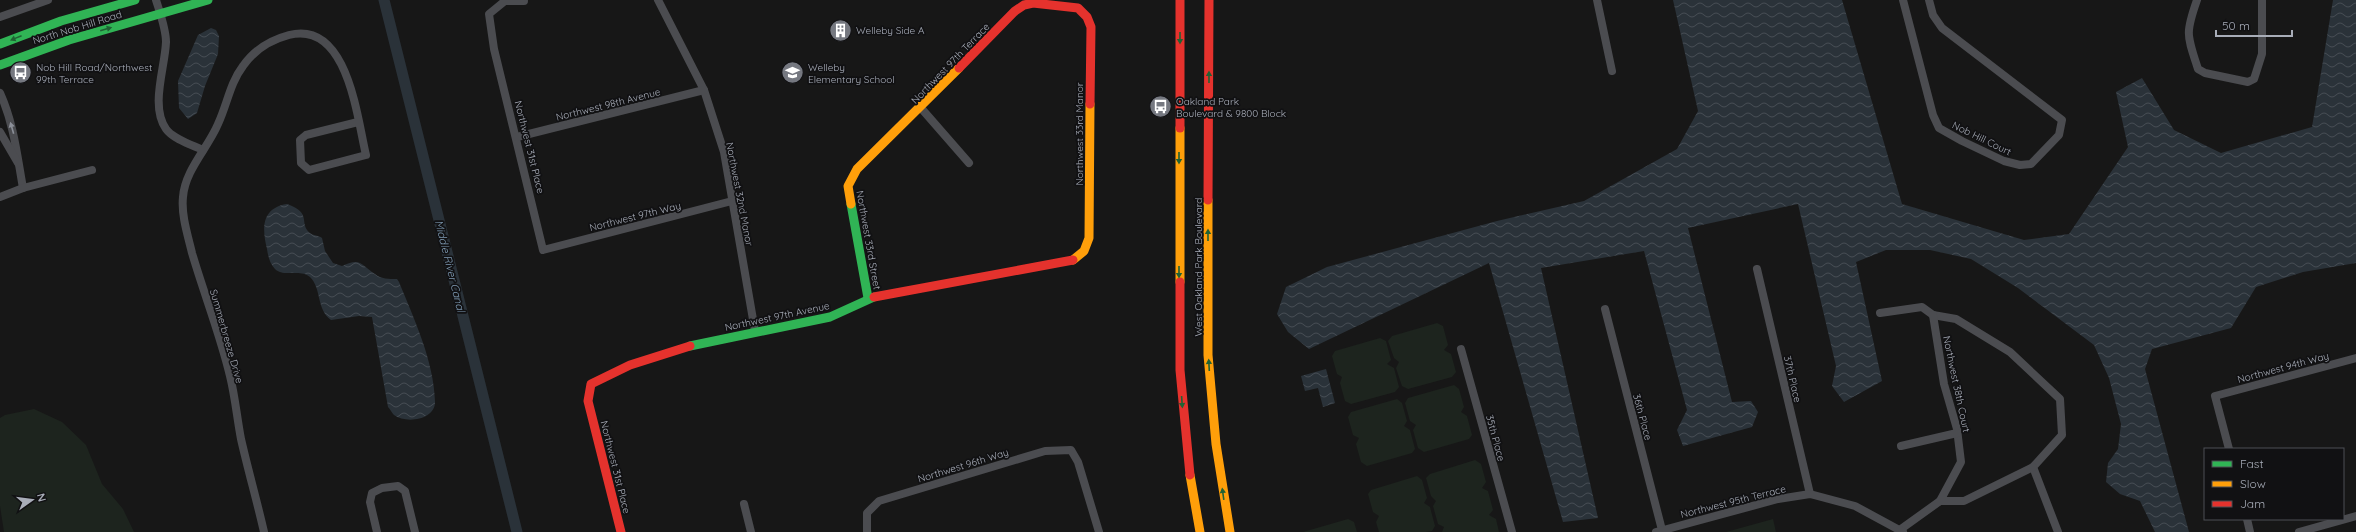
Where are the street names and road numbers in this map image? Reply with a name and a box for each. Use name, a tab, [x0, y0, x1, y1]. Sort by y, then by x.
street label: North Nob Hill Road	[31, 8, 123, 47]
street label: Northwest 97th Terrace	[908, 20, 993, 106]
street label: Northwest 33rd Manor	[1073, 82, 1086, 186]
street label: Northwest 98th Avenue	[555, 85, 662, 124]
street label: Northwest 31st Place	[512, 99, 547, 195]
street label: Nob Hill Court	[1950, 119, 2014, 159]
street label: Northwest 32nd Manor	[723, 141, 756, 247]
street label: Northwest 33rd Street	[853, 189, 884, 291]
street label: West Oakland Park Boulevard	[1192, 198, 1205, 336]
street label: Northwest 97th Way	[588, 199, 682, 234]
street label: Summerbreeze Drive	[207, 288, 246, 385]
street label: Northwest 97th Avenue	[724, 299, 831, 334]
street label: Northwest 38th Court	[1940, 335, 1973, 434]
street label: Northwest 94th Way	[2236, 349, 2330, 386]
street label: 37th Place	[1781, 355, 1804, 404]
street label: 36th Place	[1630, 392, 1655, 442]
street label: 35th Place	[1483, 413, 1508, 463]
street label: Northwest 31st Place	[598, 419, 633, 515]
street label: Northwest 96th Way	[916, 445, 1010, 485]
street label: Northwest 95th Terrace	[1679, 482, 1787, 521]

